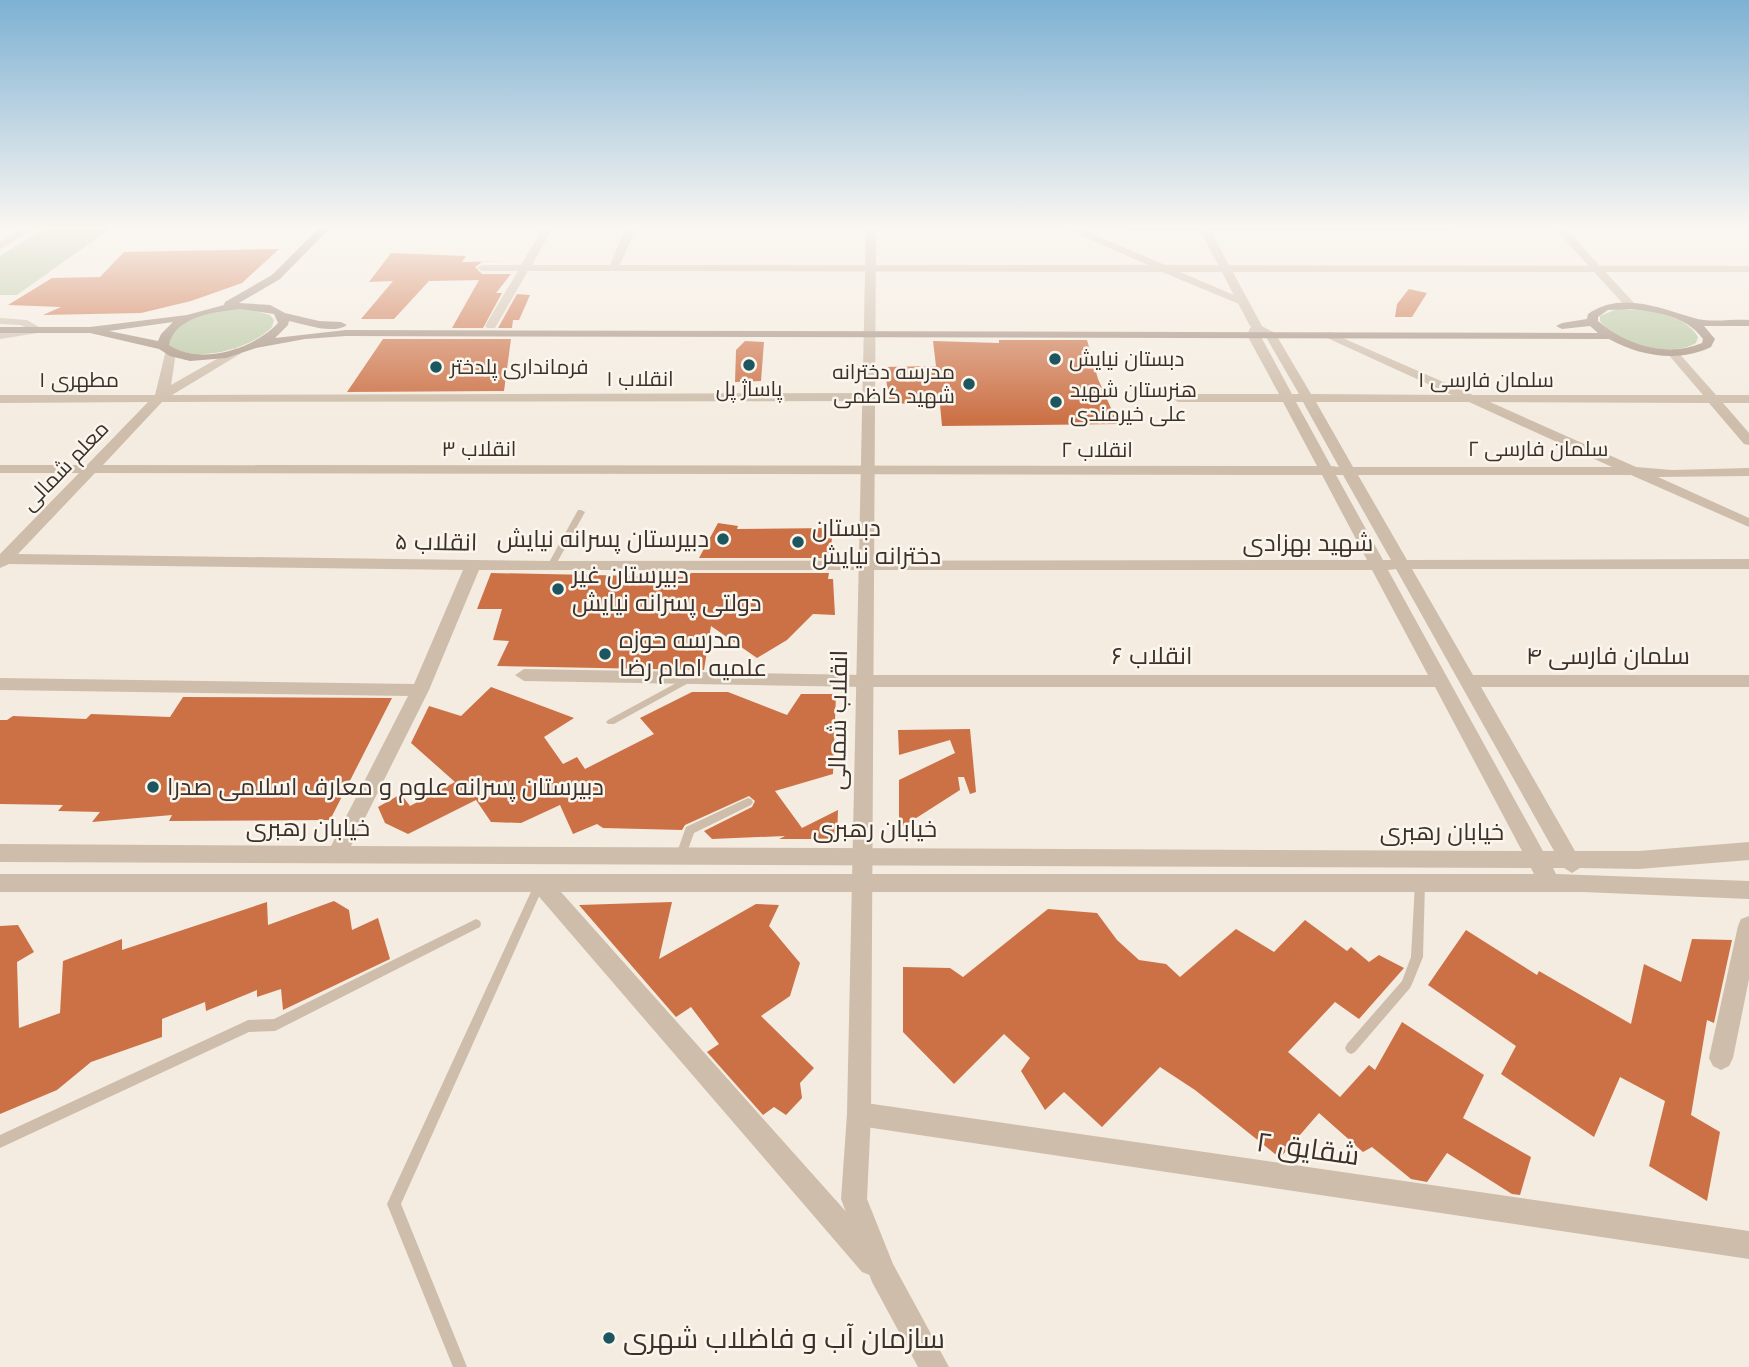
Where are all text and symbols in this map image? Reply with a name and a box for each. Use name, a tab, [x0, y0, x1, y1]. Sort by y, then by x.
place label: دبستان نیایش	[1069, 347, 1184, 372]
marker: دبستان نیایش	[1047, 351, 1063, 367]
place label: فرمانداری پلدختر	[449, 355, 588, 381]
marker: پاساژ پل	[741, 357, 757, 373]
marker: فرمانداری پلدختر	[428, 359, 444, 375]
place label: مدرسه دخترانه شهید کاظمی	[832, 360, 955, 409]
street label: انقلاب ۱	[606, 367, 674, 392]
street label: مطهری ۱	[39, 368, 119, 393]
street label: سلمان فارسی ۱	[1418, 368, 1554, 393]
marker: مدرسه دخترانه شهید کاظمی	[961, 376, 977, 392]
place label: پاساژ پل	[716, 377, 783, 403]
place label: هنرستان شهید علی خیرمندی	[1070, 378, 1197, 427]
marker: هنرستان شهید علی خیرمندی	[1048, 394, 1064, 410]
street label: معلم شمالی	[17, 416, 115, 517]
street label: انقلاب ۳	[441, 437, 517, 462]
street label: سلمان فارسی ۲	[1468, 437, 1608, 462]
street label: انقلاب ۲	[1061, 438, 1133, 463]
place label: دبستان دخترانه نیایش	[812, 514, 941, 571]
place label: دبیرستان پسرانه نیایش	[497, 525, 709, 555]
street label: انقلاب ۵	[394, 527, 478, 558]
street label: شهید بهزادی	[1243, 529, 1373, 558]
marker: دبیرستان پسرانه نیایش	[715, 531, 731, 547]
marker: دبستان دخترانه نیایش	[790, 534, 806, 550]
place label: دبیرستان غیر دولتی پسرانه نیایش	[570, 561, 761, 619]
marker: دبیرستان غیر دولتی پسرانه نیایش	[550, 581, 566, 597]
place label: مدرسه حوزه علمیه امام رضا	[619, 626, 767, 684]
street label: انقلاب ۶	[1112, 642, 1193, 671]
street label: سلمان فارسی ۴	[1526, 642, 1690, 671]
marker: مدرسه حوزه علمیه امام رضا	[597, 646, 613, 662]
street label: انقلاب شمالی	[823, 650, 854, 790]
place label: دبیرستان پسرانه علوم و معارف اسلامی صدرا	[167, 773, 604, 803]
marker: دبیرستان پسرانه علوم و معارف اسلامی صدرا	[145, 779, 161, 795]
street label: خیابان رهبری	[246, 814, 370, 843]
street label: خیابان رهبری	[813, 815, 937, 844]
street label: خیابان رهبری	[1380, 818, 1504, 847]
street label: شقایق ۲	[1254, 1125, 1362, 1173]
place label: سازمان آب و فاضلاب شهری	[623, 1322, 945, 1356]
marker: سازمان آب و فاضلاب شهری	[601, 1330, 617, 1346]

